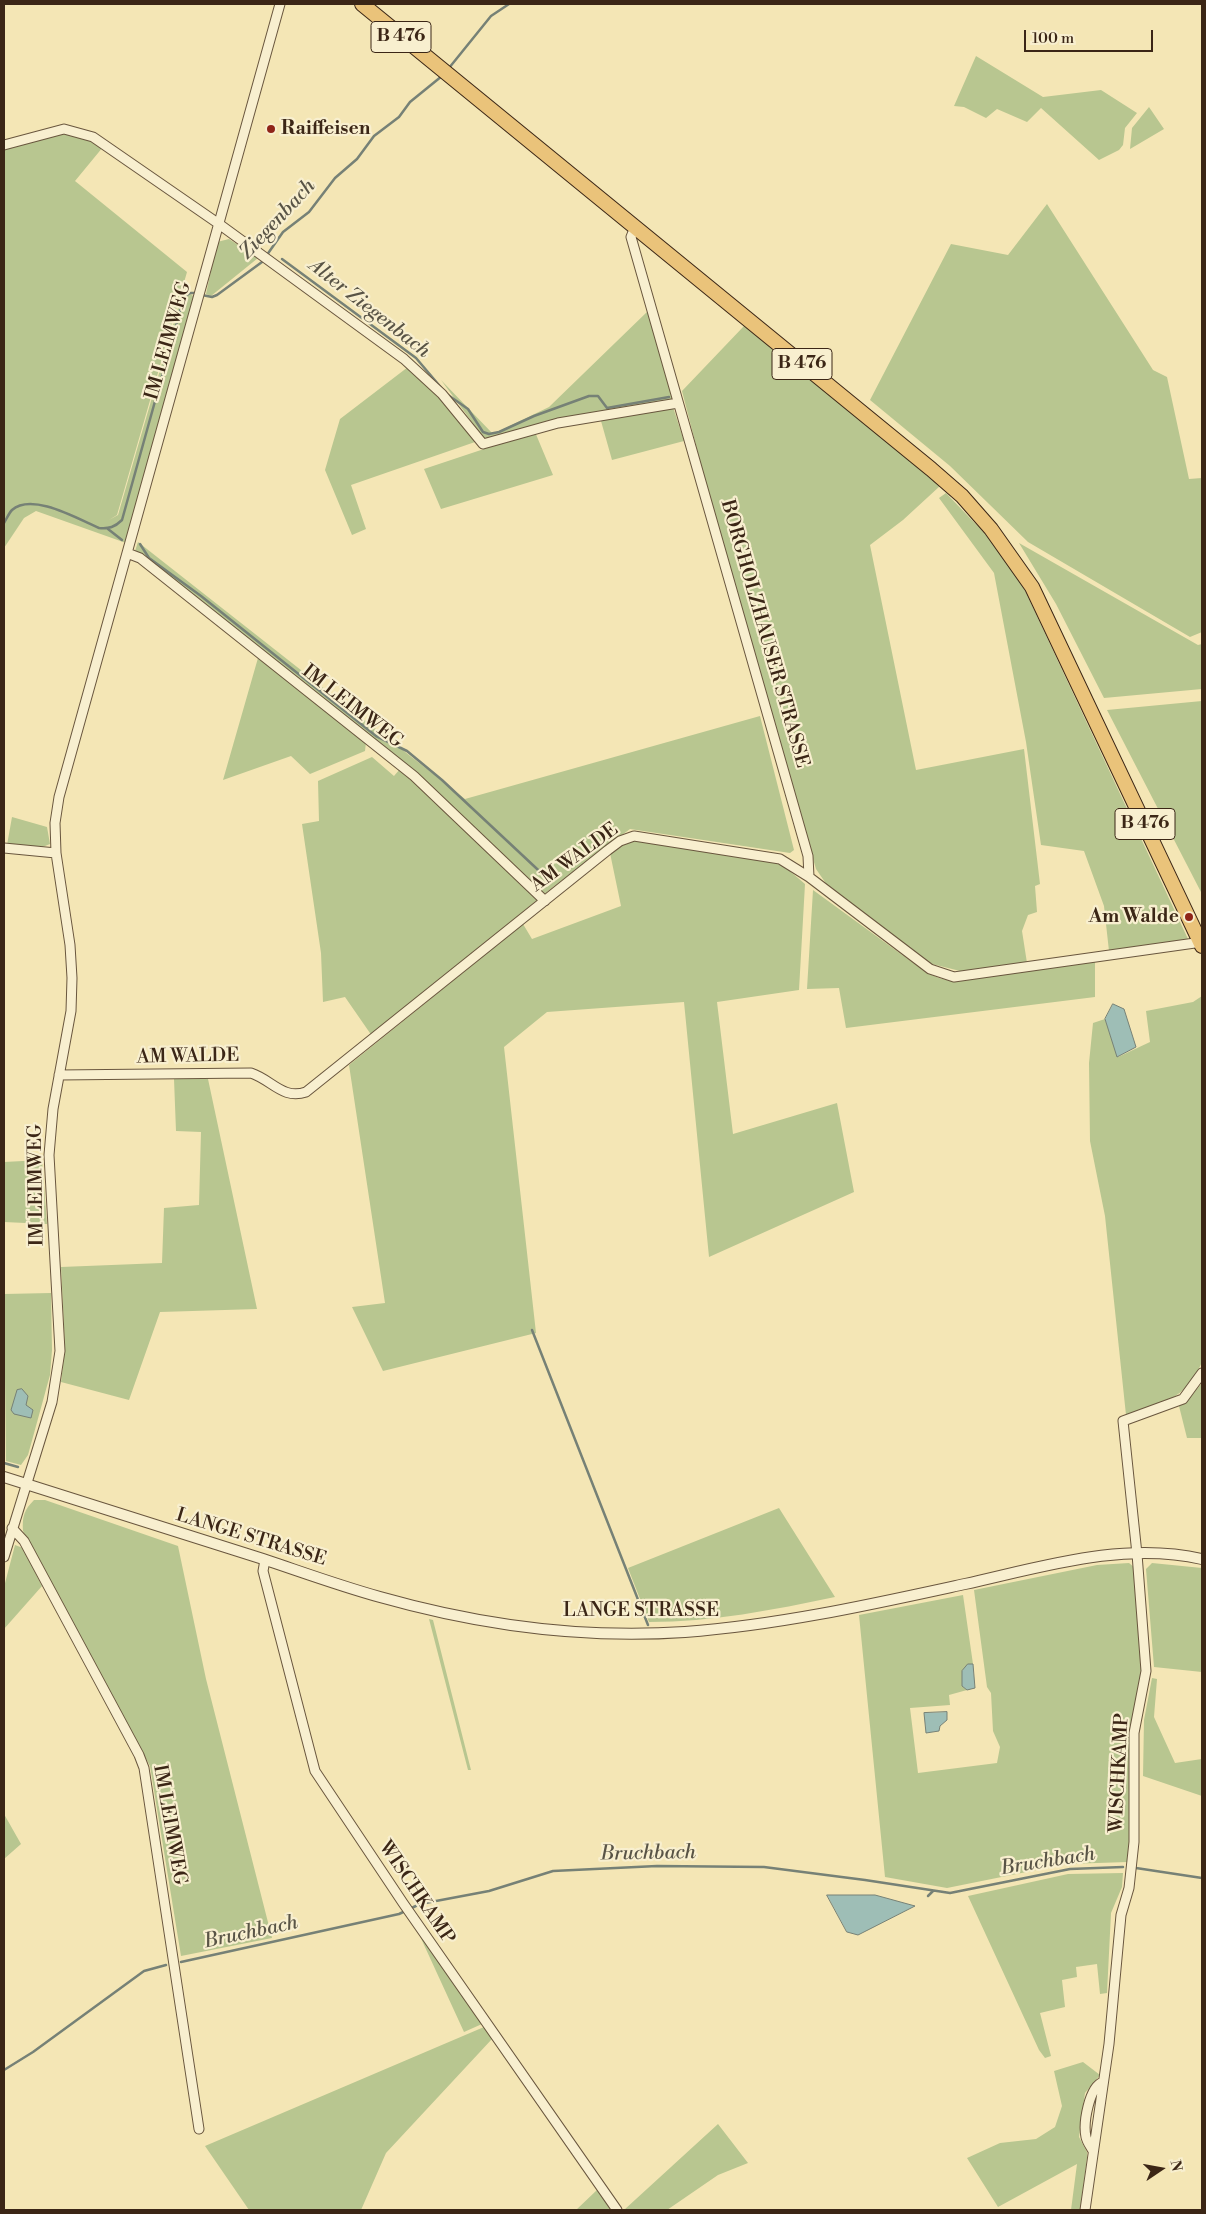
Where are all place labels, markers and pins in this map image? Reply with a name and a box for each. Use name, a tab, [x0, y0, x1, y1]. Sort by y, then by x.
place label: Raiffeisen	[281, 118, 370, 140]
marker: Raiffeisen	[265, 123, 277, 135]
place label: Am Walde	[1089, 906, 1179, 928]
marker: Am Walde	[1183, 911, 1195, 923]

